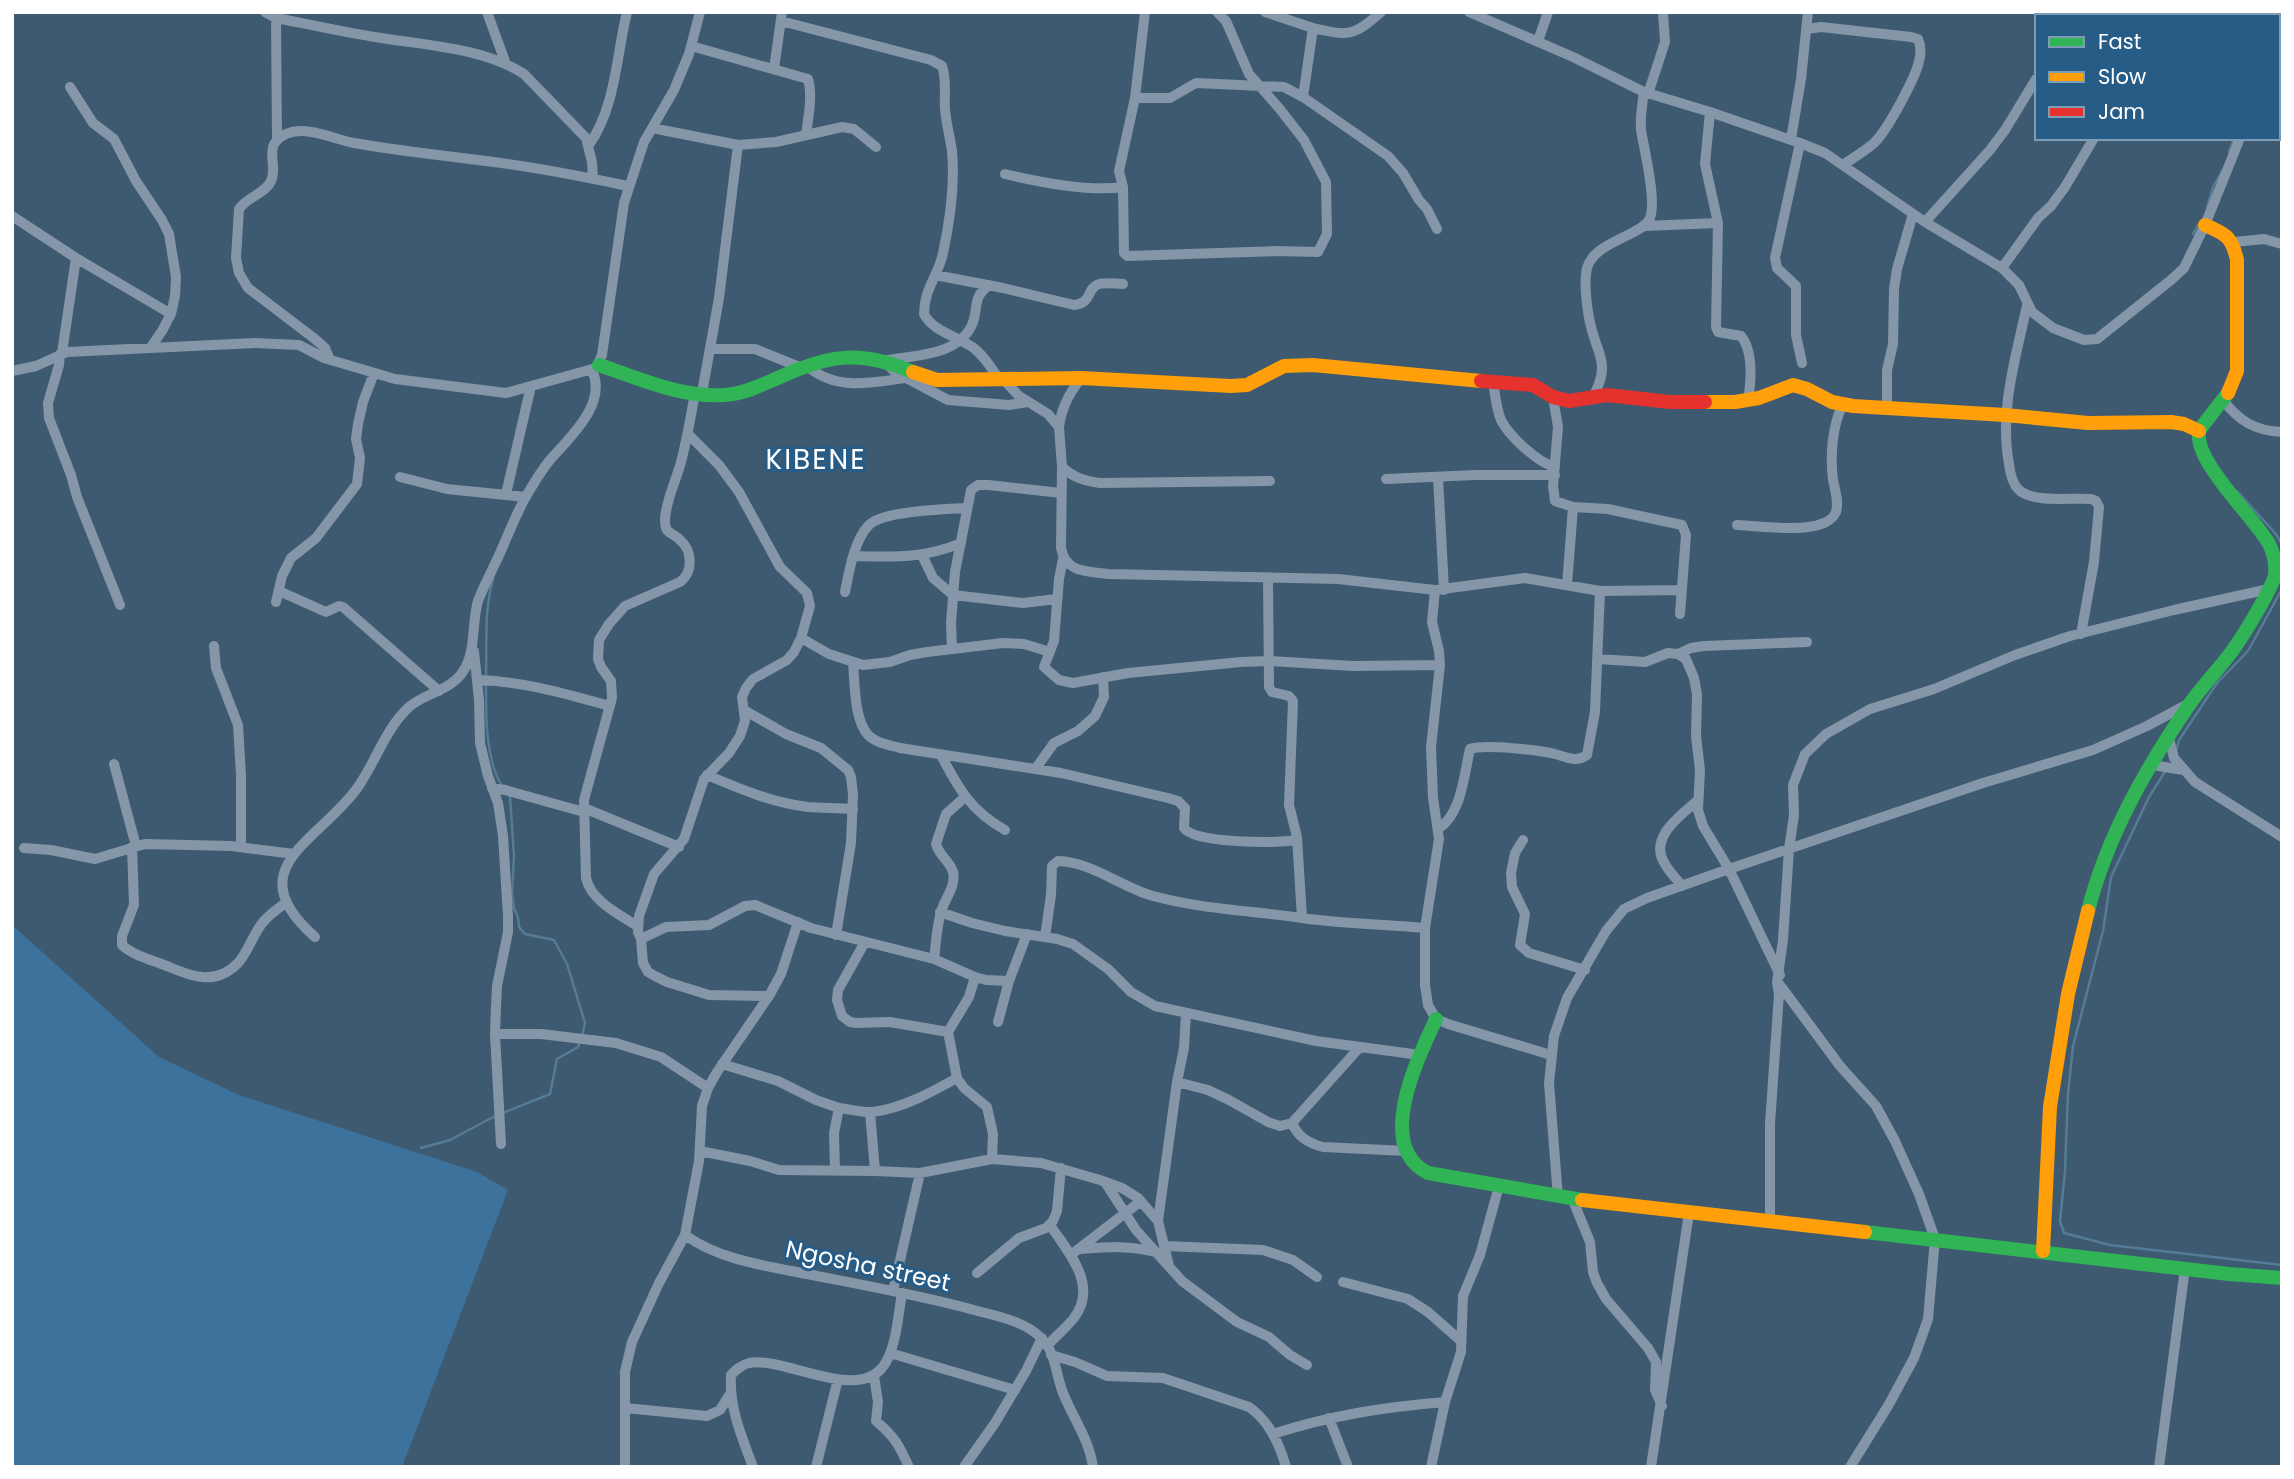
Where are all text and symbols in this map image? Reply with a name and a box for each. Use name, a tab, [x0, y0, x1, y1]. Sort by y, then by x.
legend	[2035, 14, 2280, 140]
text: Fast	[2098, 27, 2141, 56]
text: Slow	[2098, 62, 2146, 91]
text: Jam	[2098, 97, 2145, 126]
district label: KIBENE	[765, 440, 867, 479]
street label: Ngosha street	[783, 1232, 954, 1299]

